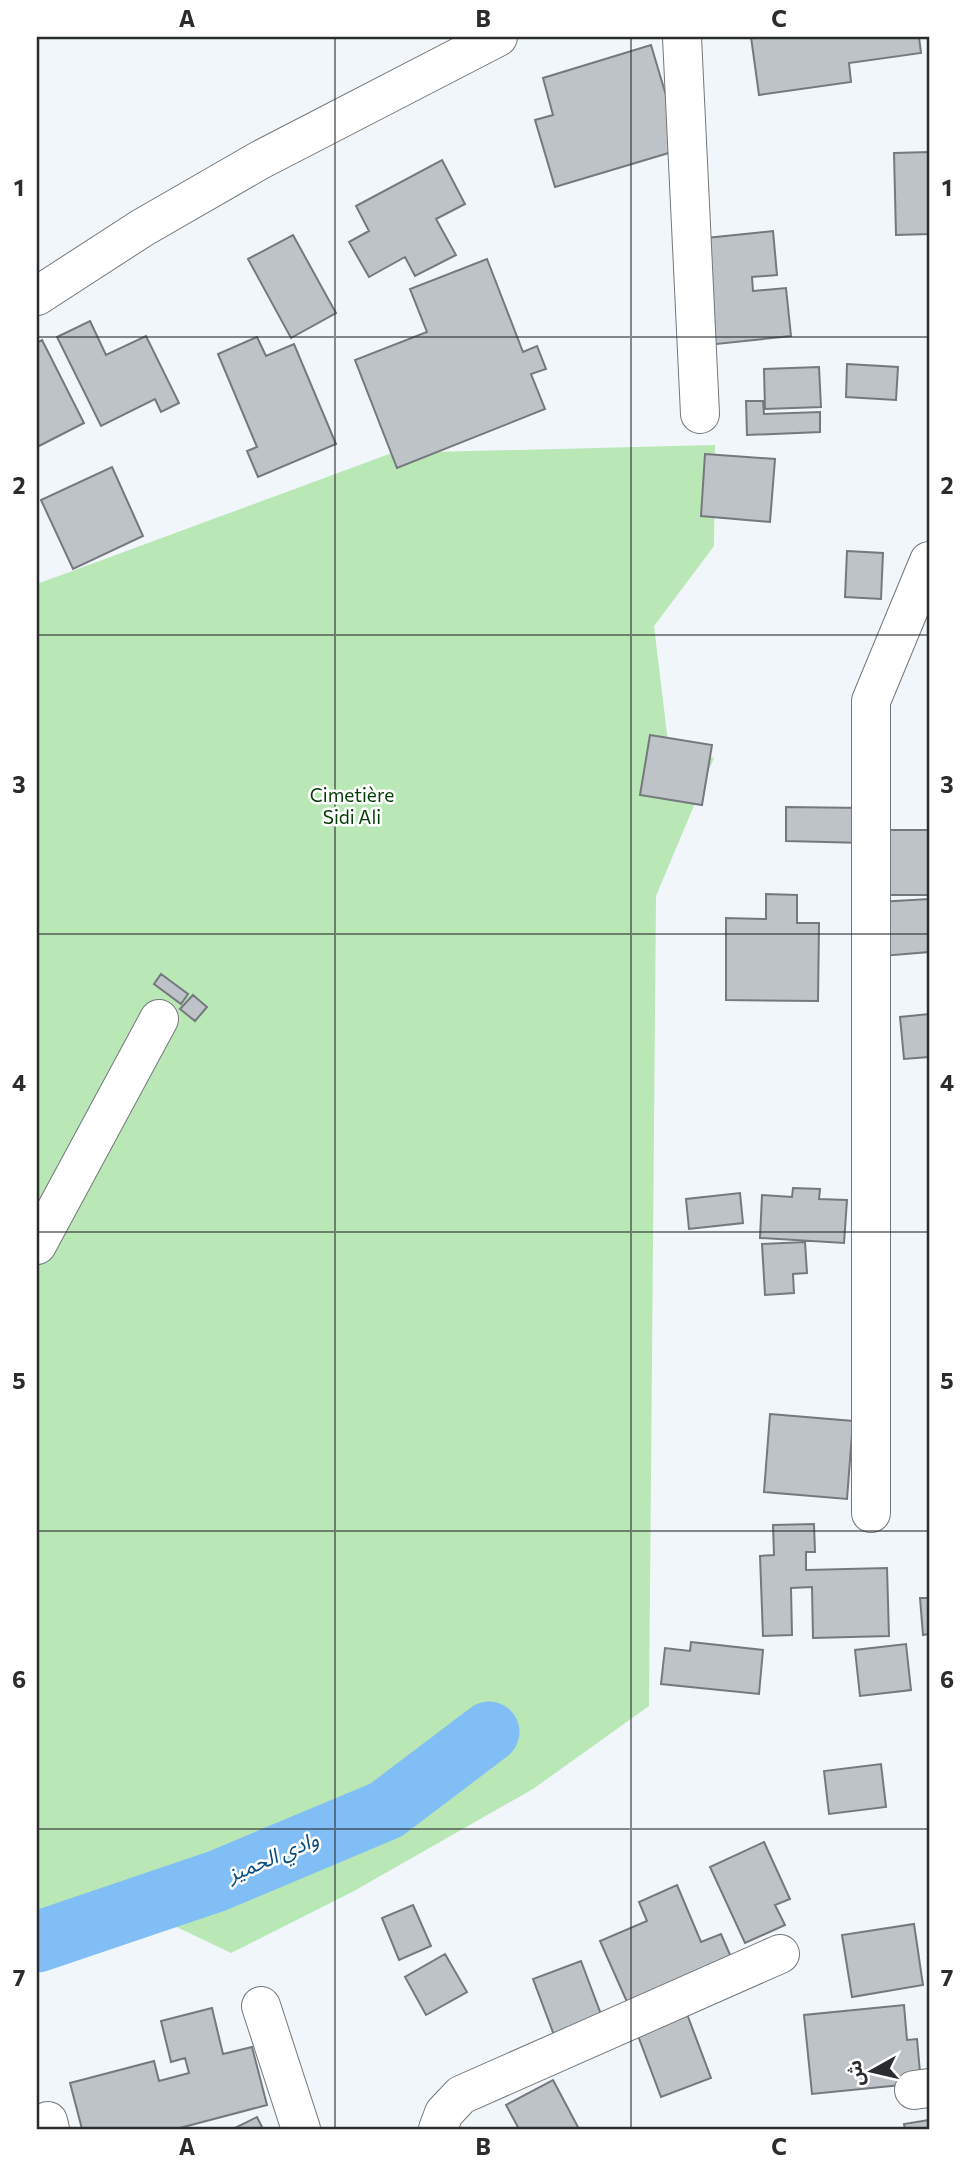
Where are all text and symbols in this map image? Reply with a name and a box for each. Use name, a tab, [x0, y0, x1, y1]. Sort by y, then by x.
text: A	[179, 4, 196, 32]
text: B	[475, 4, 491, 32]
text: C	[771, 4, 787, 32]
text: 1	[14, 173, 24, 201]
text: 1	[942, 173, 952, 201]
text: 2	[12, 471, 26, 499]
text: 2	[940, 471, 954, 499]
text: 3	[12, 770, 26, 798]
text: 3	[940, 770, 954, 798]
park label: Cimetière Sidi Ali	[310, 783, 394, 828]
text: 4	[12, 1068, 26, 1096]
text: 4	[940, 1068, 954, 1096]
text: 5	[12, 1366, 26, 1394]
text: 5	[940, 1366, 954, 1394]
text: 6	[12, 1665, 26, 1693]
text: 6	[940, 1665, 954, 1693]
water label: وادي الحميز	[221, 1825, 324, 1891]
text: 7	[13, 1963, 25, 1991]
text: 7	[941, 1963, 953, 1991]
north arrow	[836, 2036, 906, 2106]
text: ش	[841, 2059, 868, 2088]
text: A	[179, 2132, 196, 2160]
text: B	[475, 2132, 491, 2160]
text: C	[771, 2132, 787, 2160]

